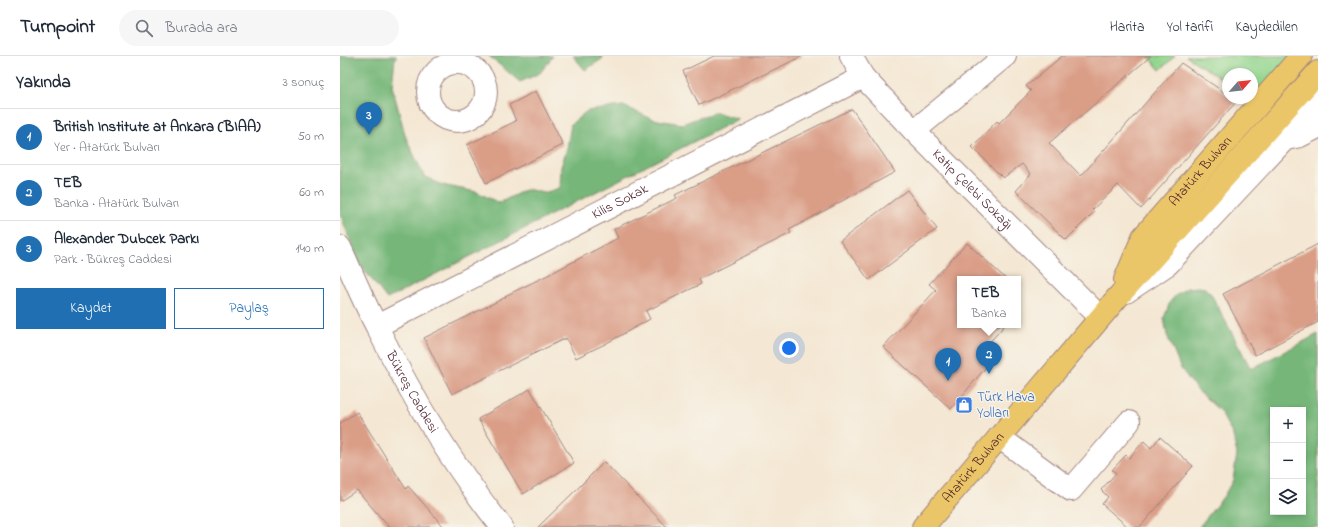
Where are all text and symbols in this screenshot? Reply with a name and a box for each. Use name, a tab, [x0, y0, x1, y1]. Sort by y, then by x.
search box	[119, 10, 399, 46]
text: Turnpoint	[20, 14, 95, 41]
icon: search	[133, 17, 155, 39]
text: Burada ara	[165, 17, 238, 39]
text: Harita	[1110, 17, 1145, 38]
text: Yol tarifi	[1167, 17, 1213, 38]
text: Kaydedilen	[1235, 17, 1298, 38]
north arrow	[1222, 68, 1258, 104]
text: Yakında	[16, 70, 71, 95]
text: 3 sonuç	[282, 73, 324, 92]
pin: 3	[356, 102, 382, 135]
text: British Institute at Ankara (BIAA)	[54, 116, 261, 138]
text: 1	[27, 127, 31, 146]
text: 50 m	[298, 127, 324, 146]
street label: Atatürk Bulvarı	[1164, 131, 1237, 211]
text: Yer · Atatürk Bulvarı	[54, 138, 160, 157]
street label: Katip Çelebi Sokağı	[927, 144, 1018, 235]
text: TEB	[54, 172, 82, 194]
street label: Kilis Sokak	[588, 178, 652, 225]
text: 2	[26, 183, 32, 202]
text: 60 m	[299, 183, 324, 202]
text: Banka · Atatürk Bulvarı	[54, 194, 179, 213]
text: Alexander Dubcek Parkı	[54, 228, 199, 250]
text: 3	[26, 239, 32, 258]
text: 140 m	[296, 239, 324, 258]
text: Park · Bükreş Caddesi	[54, 250, 172, 269]
popup	[957, 276, 1021, 328]
text: TEB	[972, 282, 999, 304]
button: Kaydet	[16, 288, 166, 329]
button: Paylaş	[174, 288, 324, 329]
text: Banka	[972, 304, 1006, 323]
your location	[779, 338, 799, 358]
pin: 2	[976, 341, 1002, 374]
street label: Bükreş Caddesi	[380, 346, 444, 437]
pin: 1	[935, 348, 961, 381]
place label: Türk Hava Yolları	[977, 387, 1035, 424]
shop icon: Türk Hava Yolları	[954, 395, 974, 415]
map controls	[1270, 407, 1306, 515]
button: +	[1270, 407, 1306, 443]
street label: Atatürk Bulvarı	[937, 427, 1010, 508]
button: −	[1270, 443, 1306, 479]
button: layers	[1270, 479, 1306, 515]

